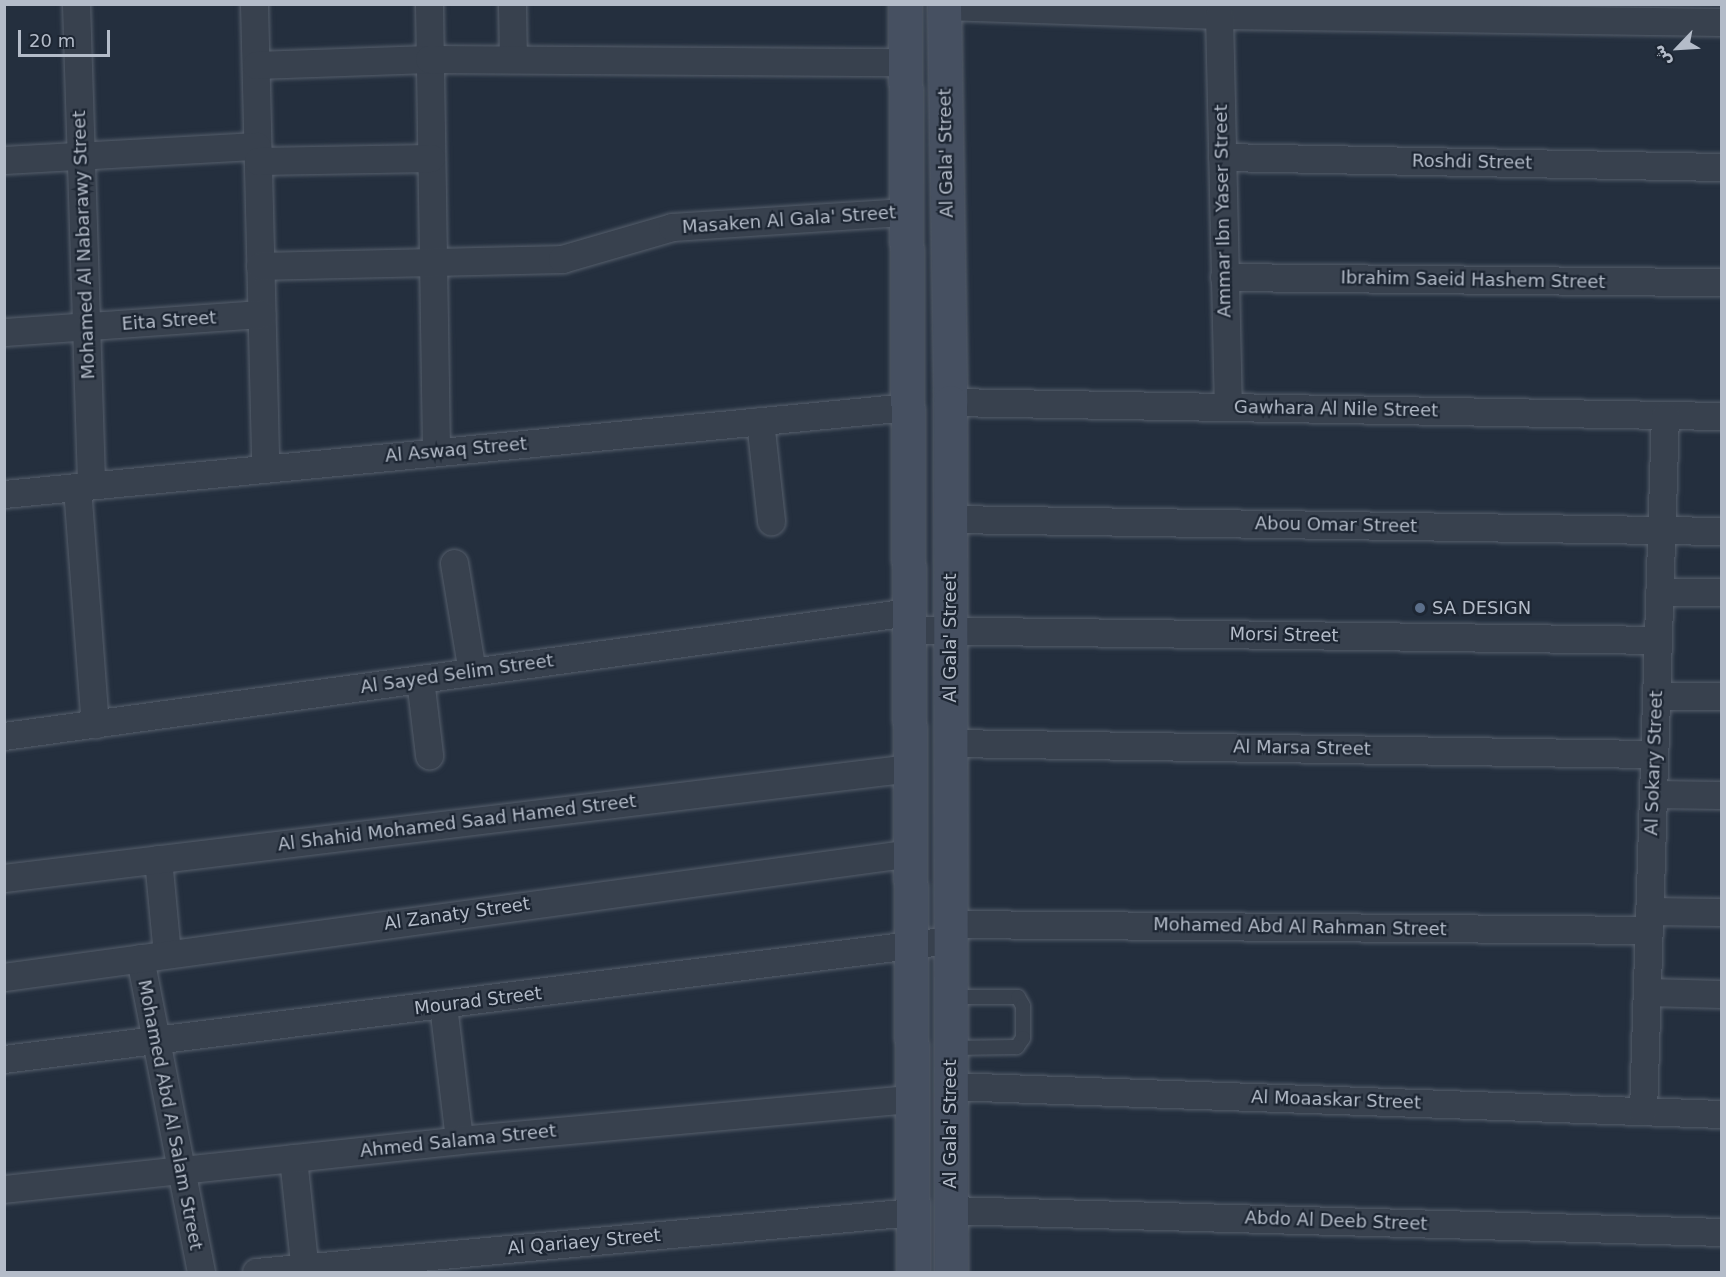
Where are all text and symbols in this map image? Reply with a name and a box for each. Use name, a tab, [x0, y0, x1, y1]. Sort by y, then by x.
scale bar	[21, 18, 112, 56]
north arrow	[1648, 18, 1708, 78]
text: 20 m	[29, 30, 75, 51]
text: ش	[1648, 42, 1675, 70]
street label: Al Gala' Street	[934, 88, 958, 218]
street label: Ammar Ibn Yaser Street	[1210, 104, 1236, 318]
street label: Mohamed Al Nabarawy Street	[69, 110, 99, 380]
street label: Roshdi Street	[1412, 150, 1532, 174]
street label: Masaken Al Gala' Street	[681, 202, 897, 238]
street label: Ibrahim Saeid Hashem Street	[1340, 267, 1606, 293]
street label: Eita Street	[121, 307, 217, 335]
street label: Gawhara Al Nile Street	[1234, 396, 1438, 422]
street label: Al Aswaq Street	[384, 433, 528, 467]
street label: Abou Omar Street	[1255, 513, 1417, 537]
street label: Al Gala' Street	[939, 573, 961, 703]
place label: SA DESIGN	[1432, 597, 1531, 619]
marker: SA DESIGN	[1413, 601, 1427, 615]
street label: Morsi Street	[1229, 623, 1339, 647]
street label: Al Sayed Selim Street	[359, 650, 555, 698]
street label: Al Sokary Street	[1641, 690, 1667, 836]
street label: Al Marsa Street	[1233, 736, 1371, 760]
street label: Al Shahid Mohamed Saad Hamed Street	[277, 790, 637, 856]
street label: Al Zanaty Street	[383, 893, 531, 935]
street label: Mohamed Abd Al Rahman Street	[1153, 914, 1447, 940]
street label: Mohamed Abd Al Salam Street	[133, 978, 207, 1252]
street label: Mourad Street	[413, 982, 543, 1020]
street label: Al Gala' Street	[939, 1059, 961, 1189]
street label: Al Moaaskar Street	[1251, 1086, 1421, 1114]
street label: Ahmed Salama Street	[359, 1120, 557, 1162]
street label: Abdo Al Deeb Street	[1244, 1207, 1428, 1235]
street label: Al Qariaey Street	[506, 1225, 662, 1259]

